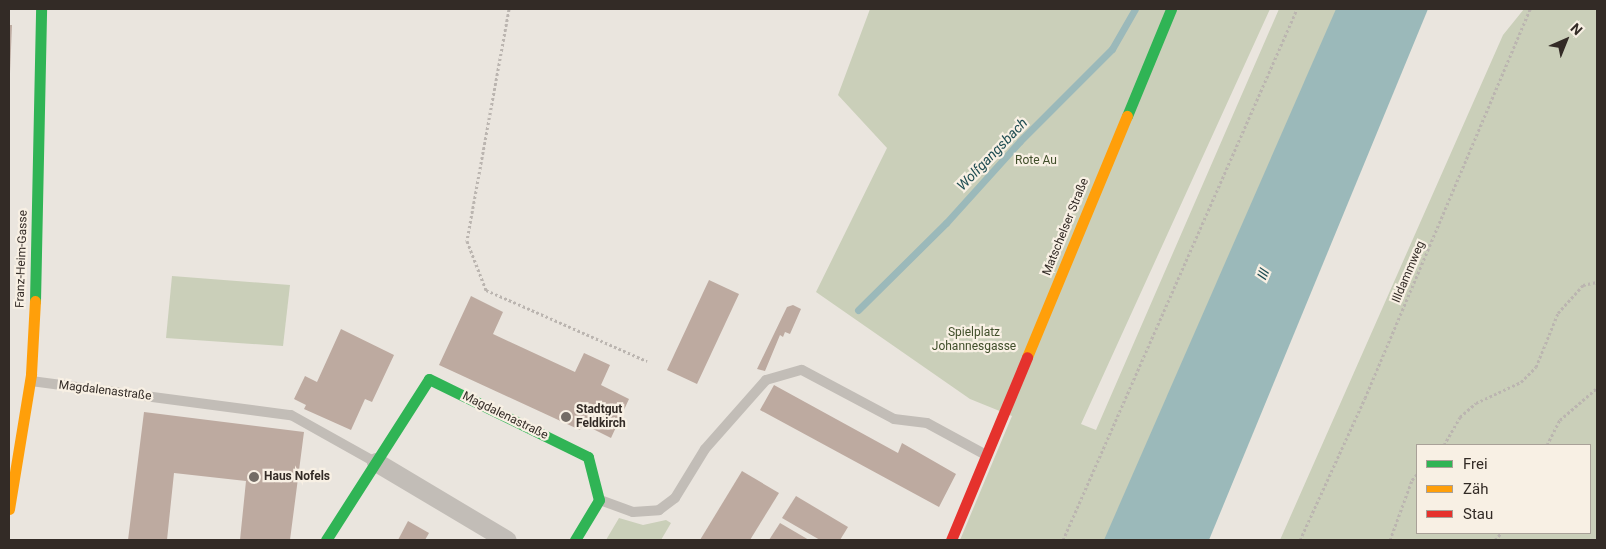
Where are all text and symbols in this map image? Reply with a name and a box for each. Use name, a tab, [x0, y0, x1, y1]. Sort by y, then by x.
north arrow	[1541, 15, 1591, 65]
text: N	[1567, 20, 1586, 38]
water label: Wolfgangsbach	[953, 114, 1031, 194]
park label: Rote Au	[1015, 154, 1057, 168]
street label: Matschelser Straße	[1040, 176, 1092, 278]
street label: Franz-Heim-Gasse	[13, 210, 31, 308]
street label: Illdammweg	[1390, 239, 1428, 305]
water label: Ill	[1253, 266, 1273, 282]
park label: Spielplatz Johannesgasse	[932, 326, 1016, 354]
street label: Magdalenastraße	[58, 378, 152, 404]
street label: Magdalenastraße	[460, 389, 550, 443]
place label: Stadtgut Feldkirch	[576, 403, 626, 431]
marker: Stadtgut Feldkirch	[560, 411, 572, 423]
legend	[1416, 444, 1591, 534]
text: Frei	[1463, 455, 1488, 473]
place label: Haus Nofels	[264, 470, 330, 484]
marker: Haus Nofels	[248, 471, 260, 483]
text: Zäh	[1463, 480, 1488, 498]
text: Stau	[1463, 505, 1493, 523]

